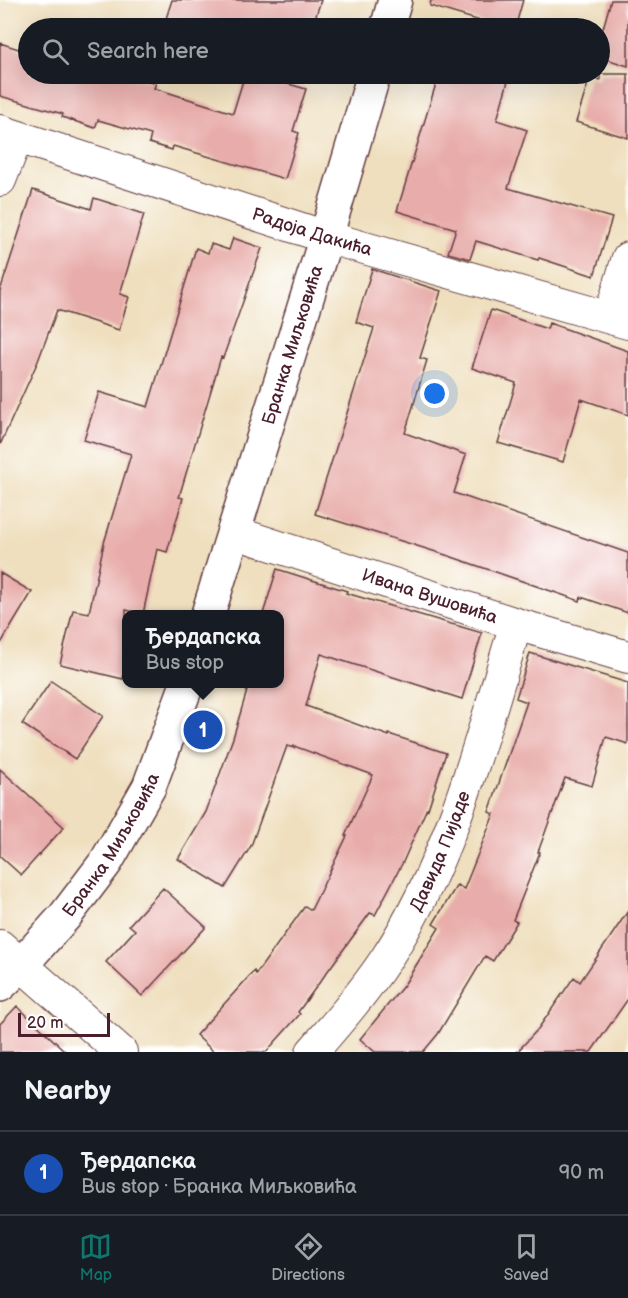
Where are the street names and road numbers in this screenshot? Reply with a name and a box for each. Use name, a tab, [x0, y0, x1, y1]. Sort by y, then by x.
street label: Радоја Дакића	[249, 204, 375, 261]
street label: Бранка Миљковића	[258, 262, 328, 427]
street label: Ивана Вушовића	[359, 565, 500, 628]
street label: Бранка Миљковића	[58, 770, 164, 921]
street label: Давида Пијаде	[406, 788, 475, 915]

